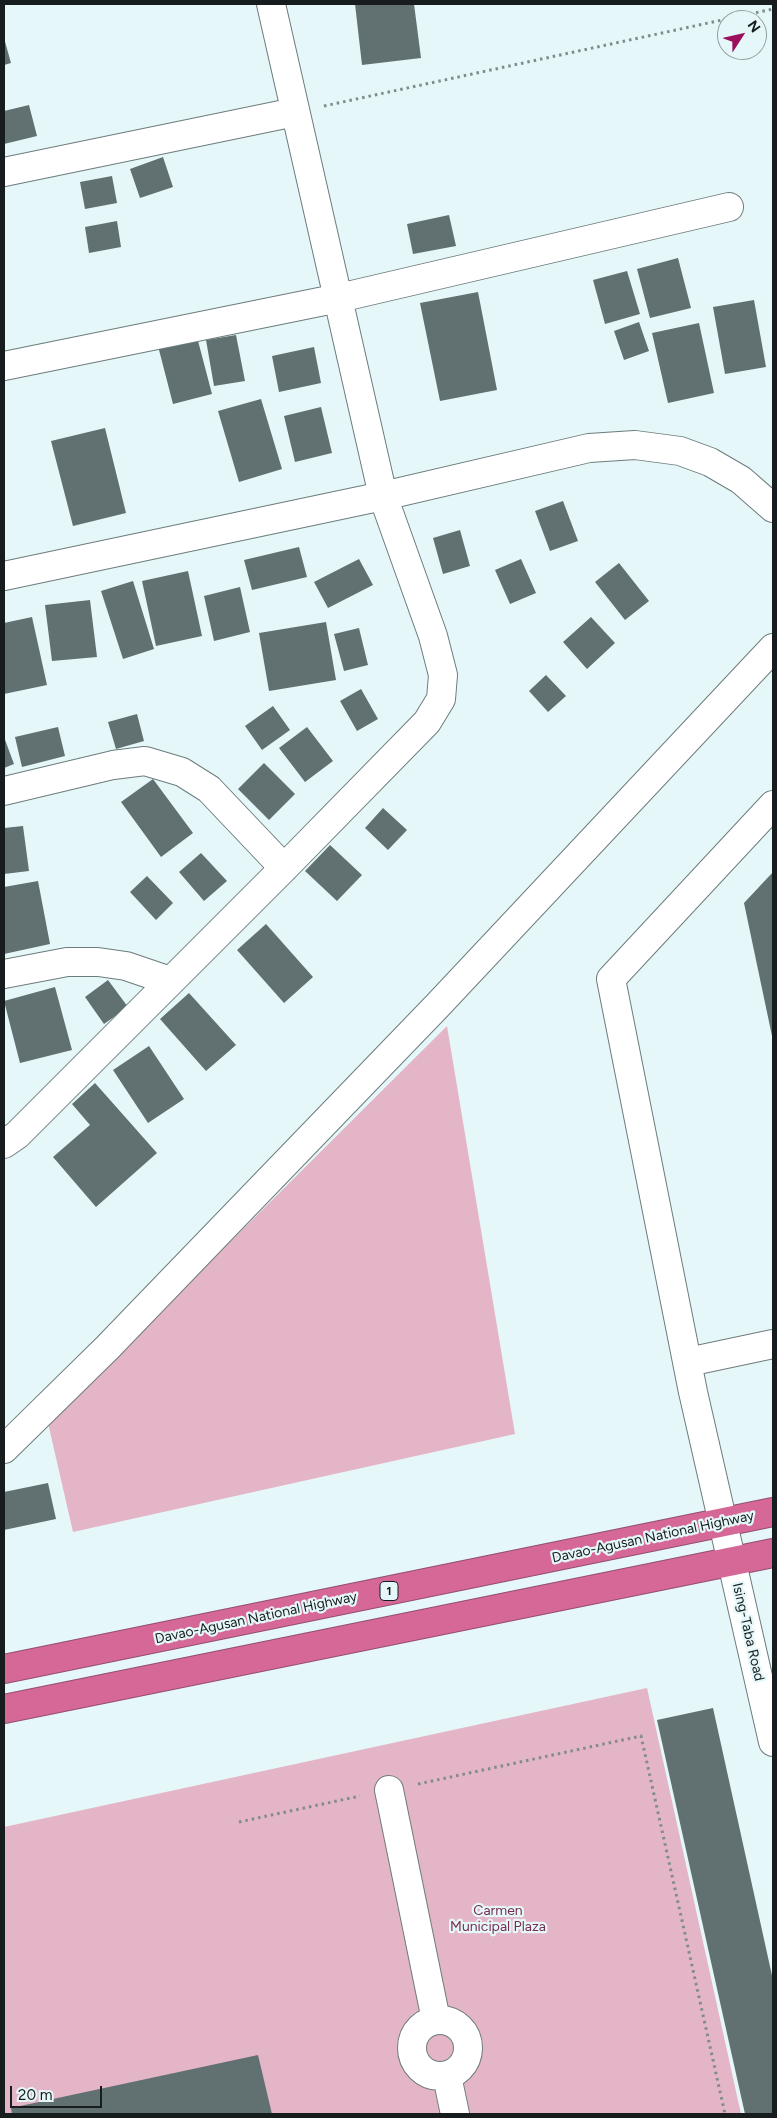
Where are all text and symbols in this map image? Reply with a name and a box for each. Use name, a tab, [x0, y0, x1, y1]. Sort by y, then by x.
north arrow	[717, 10, 767, 60]
text: N	[744, 17, 764, 36]
street label: Davao-Agusan National Highway	[550, 1507, 756, 1567]
street label: Ising-Taba Road	[729, 1581, 767, 1683]
road number: 1	[380, 1582, 398, 1600]
street label: Davao-Agusan National Highway	[153, 1588, 359, 1648]
park label: Carmen Municipal Plaza	[450, 1903, 546, 1935]
scale bar	[12, 2076, 105, 2108]
text: 20 m	[18, 2086, 52, 2104]

